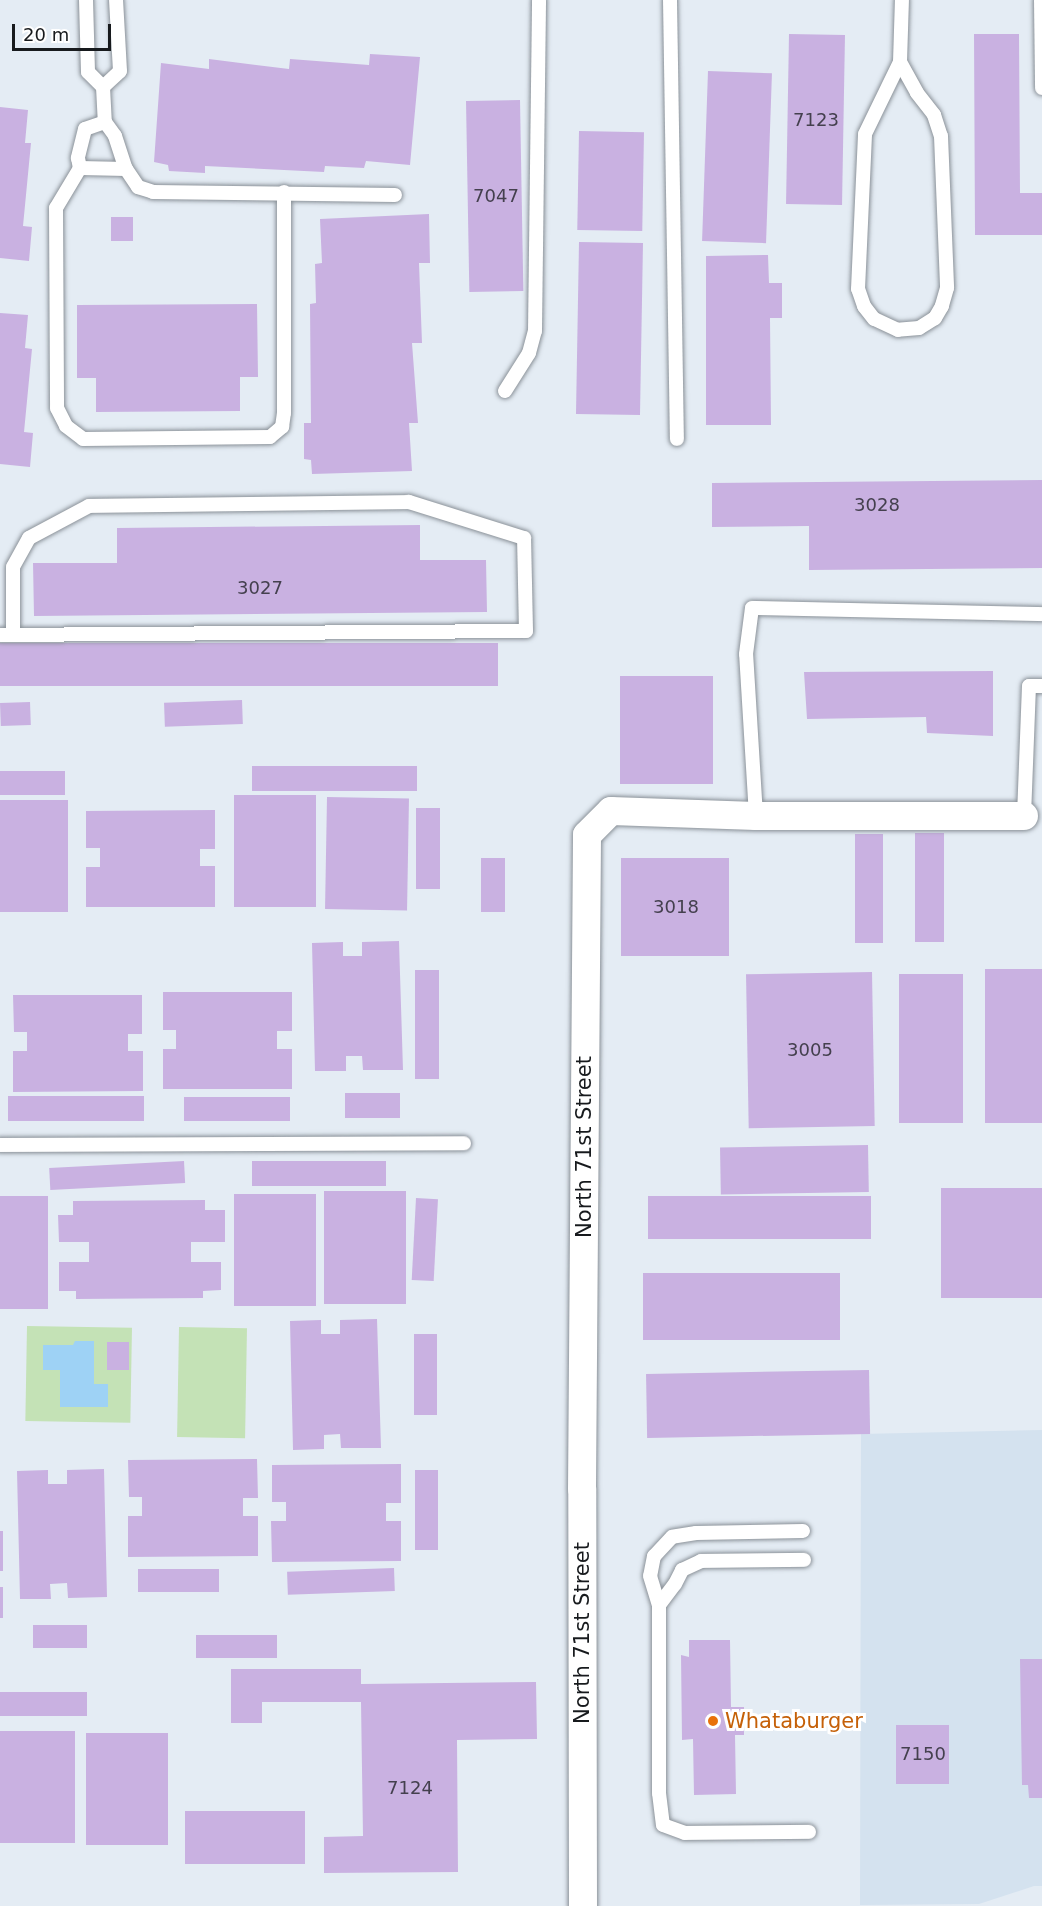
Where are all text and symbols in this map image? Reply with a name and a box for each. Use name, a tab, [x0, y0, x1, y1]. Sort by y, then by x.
scale bar	[15, 12, 114, 50]
text: 20 m	[23, 24, 69, 45]
house number: 7123	[793, 109, 839, 131]
house number: 7047	[473, 185, 519, 207]
house number: 3028	[854, 494, 900, 516]
house number: 3027	[237, 577, 283, 599]
house number: 3018	[653, 896, 699, 918]
house number: 3005	[787, 1039, 833, 1061]
street label: North 71st Street	[571, 1056, 597, 1238]
street label: North 71st Street	[569, 1542, 595, 1724]
place label: Whataburger	[725, 1708, 863, 1734]
marker: Whataburger	[706, 1714, 720, 1728]
house number: 7150	[900, 1743, 946, 1765]
house number: 7124	[387, 1777, 433, 1799]

